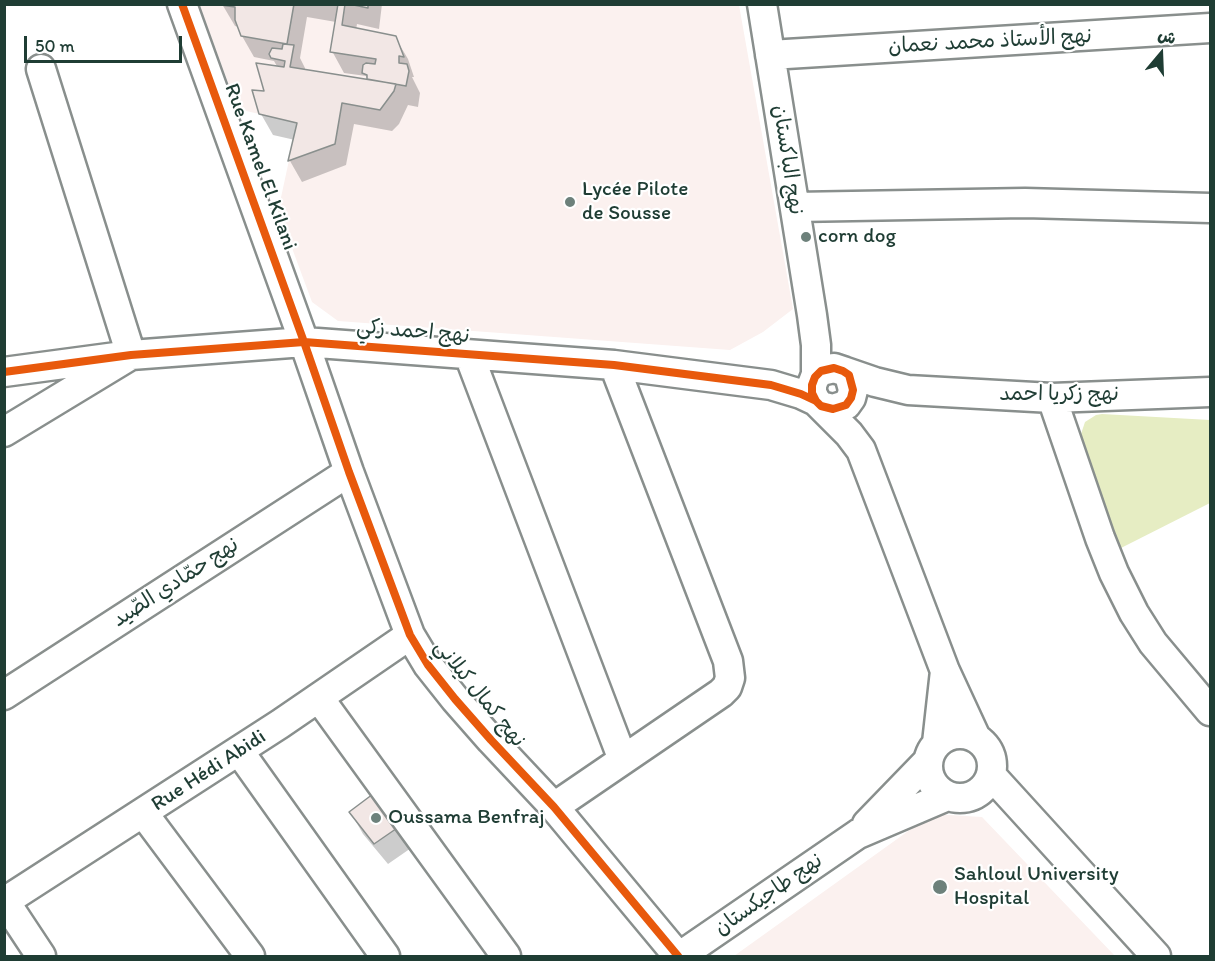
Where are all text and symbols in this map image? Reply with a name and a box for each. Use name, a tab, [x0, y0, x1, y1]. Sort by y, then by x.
scale bar	[27, 24, 184, 62]
street label: نهج الأستاذ محمد نعمان	[887, 24, 1093, 60]
north arrow	[1131, 24, 1191, 84]
text: ش	[1156, 25, 1178, 48]
text: 50 m	[35, 35, 75, 57]
street label: Rue Kamel El Kilani	[218, 80, 302, 254]
street label: نهج الباكستان	[766, 103, 808, 217]
place label: Lycée Pilote de Sousse	[582, 177, 688, 227]
marker: Lycée Pilote de Sousse	[563, 195, 577, 209]
place label: corn dog	[818, 224, 896, 250]
marker: corn dog	[799, 230, 813, 244]
street label: نهج احمد زكي	[355, 315, 471, 349]
street label: نهج زكريا احمد	[999, 382, 1119, 408]
street label: نهج حمّادي الصّيد	[108, 533, 244, 633]
street label: نهج كمال كيلاني	[428, 635, 530, 753]
street label: Rue Hédi Abidi	[147, 725, 271, 817]
place label: Oussama Benfraj	[388, 805, 544, 831]
marker: Oussama Benfraj	[369, 811, 383, 825]
street label: نهج طاجيكستان	[710, 849, 828, 941]
place label: Sahloul University Hospital	[954, 862, 1119, 912]
marker: Sahloul University Hospital	[931, 878, 949, 896]

